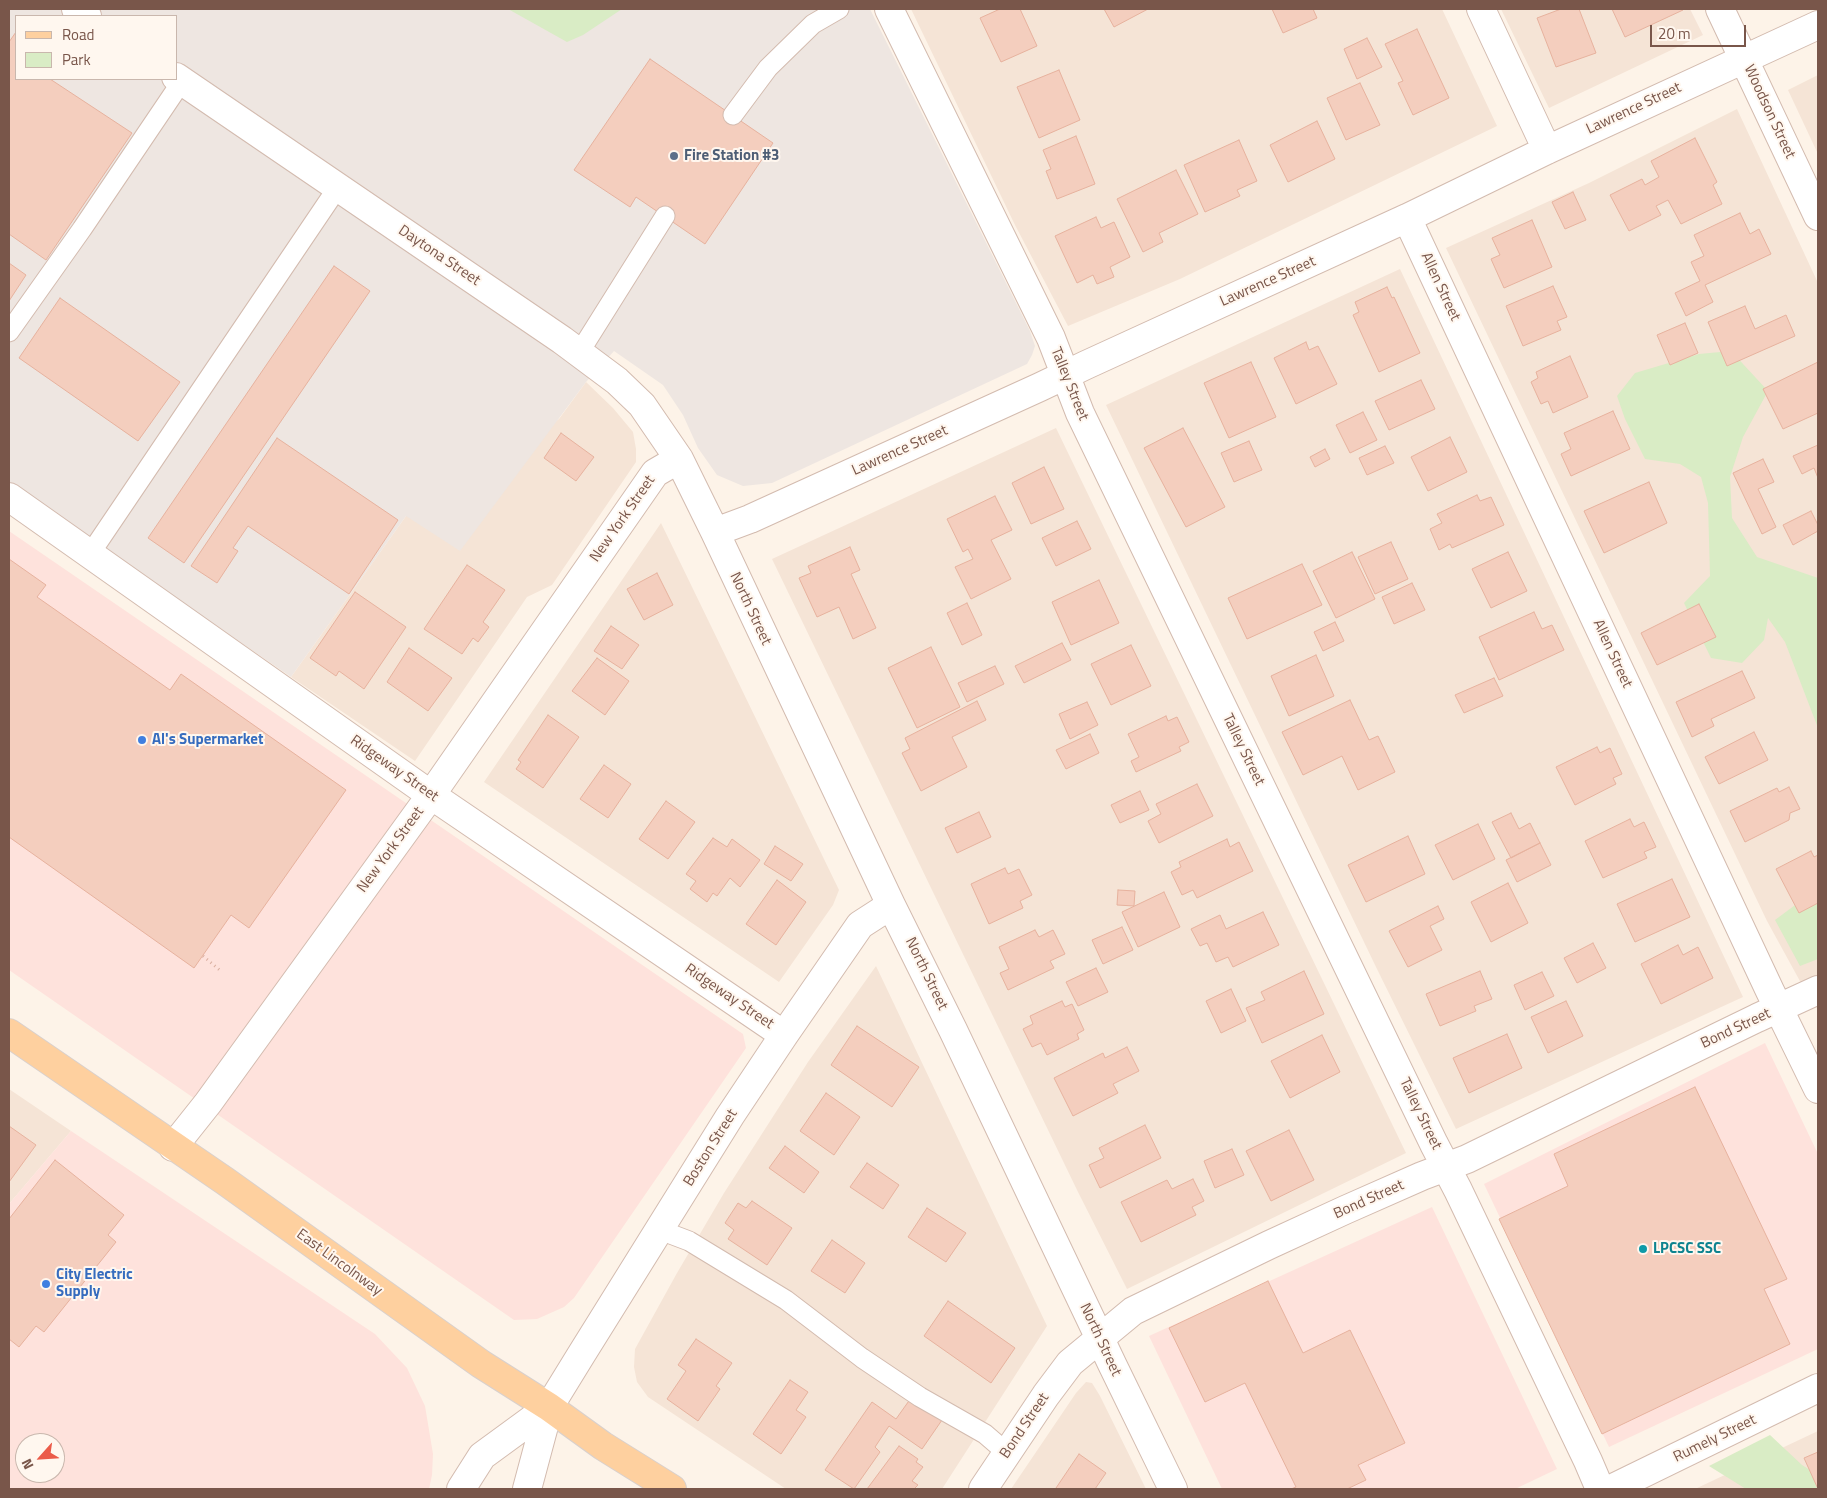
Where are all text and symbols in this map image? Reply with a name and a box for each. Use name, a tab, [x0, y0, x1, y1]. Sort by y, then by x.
legend	[15, 15, 178, 80]
scale bar	[1652, 15, 1748, 47]
text: 20 m	[1658, 22, 1691, 45]
text: Road	[62, 23, 94, 46]
text: Park	[62, 48, 91, 71]
street label: Woodson Street	[1739, 62, 1799, 162]
street label: Lawrence Street	[1584, 79, 1684, 139]
place label: Fire Station #3	[684, 147, 779, 165]
marker: Fire Station #3	[668, 150, 680, 162]
street label: Daytona Street	[395, 222, 483, 290]
street label: Allen Street	[1416, 250, 1464, 324]
street label: Lawrence Street	[1217, 253, 1319, 311]
street label: Talley Street	[1046, 345, 1092, 423]
street label: Lawrence Street	[849, 422, 951, 480]
street label: New York Street	[586, 472, 660, 566]
street label: North Street	[725, 570, 775, 648]
street label: Allen Street	[1588, 617, 1636, 691]
street label: Talley Street	[1218, 711, 1268, 789]
place label: Al's Supermarket	[152, 731, 263, 749]
street label: Ridgeway Street	[346, 732, 442, 806]
marker: Al's Supermarket	[136, 734, 148, 746]
street label: New York Street	[354, 804, 428, 896]
street label: North Street	[901, 935, 951, 1013]
street label: Ridgeway Street	[681, 961, 777, 1033]
street label: Bond Street	[1698, 1005, 1774, 1053]
street label: Talley Street	[1395, 1075, 1445, 1153]
street label: Boston Street	[680, 1106, 742, 1190]
street label: Bond Street	[1331, 1177, 1407, 1223]
street label: East Lincolnway	[293, 1226, 385, 1300]
place label: LPCSC SSC	[1653, 1240, 1721, 1258]
marker: LPCSC SSC	[1637, 1243, 1649, 1255]
place label: City Electric Supply	[56, 1266, 133, 1301]
marker: City Electric Supply	[40, 1278, 52, 1290]
street label: North Street	[1075, 1301, 1125, 1379]
street label: Bond Street	[997, 1390, 1053, 1462]
street label: Rumely Street	[1671, 1411, 1759, 1467]
north arrow	[15, 1433, 65, 1483]
text: N	[15, 1455, 39, 1473]

